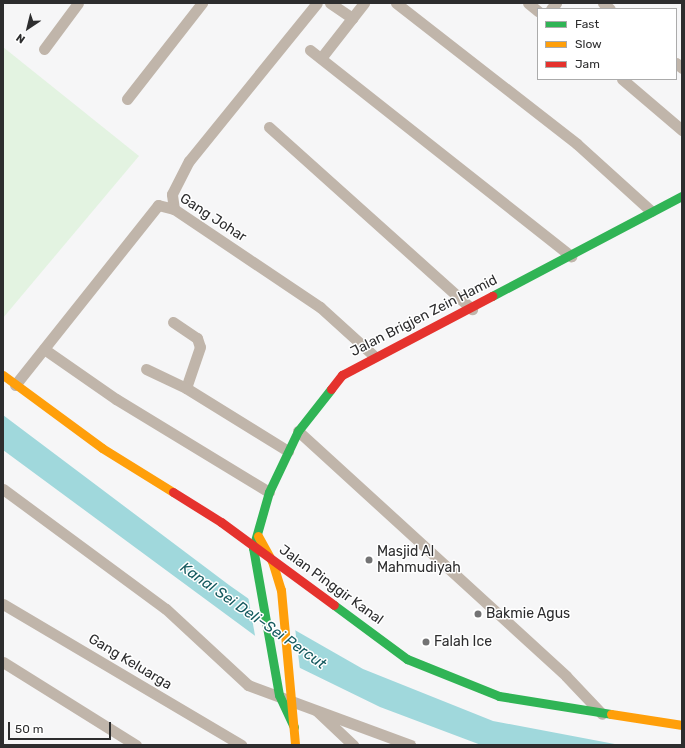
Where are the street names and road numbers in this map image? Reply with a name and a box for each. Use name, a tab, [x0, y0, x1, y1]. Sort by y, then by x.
street label: Gang Johar	[177, 190, 249, 246]
street label: Jalan Brigjen Zein Hamid	[348, 272, 500, 360]
street label: Jalan Pinggir Kanal	[276, 541, 386, 629]
street label: Gang Keluarga	[85, 631, 175, 693]

